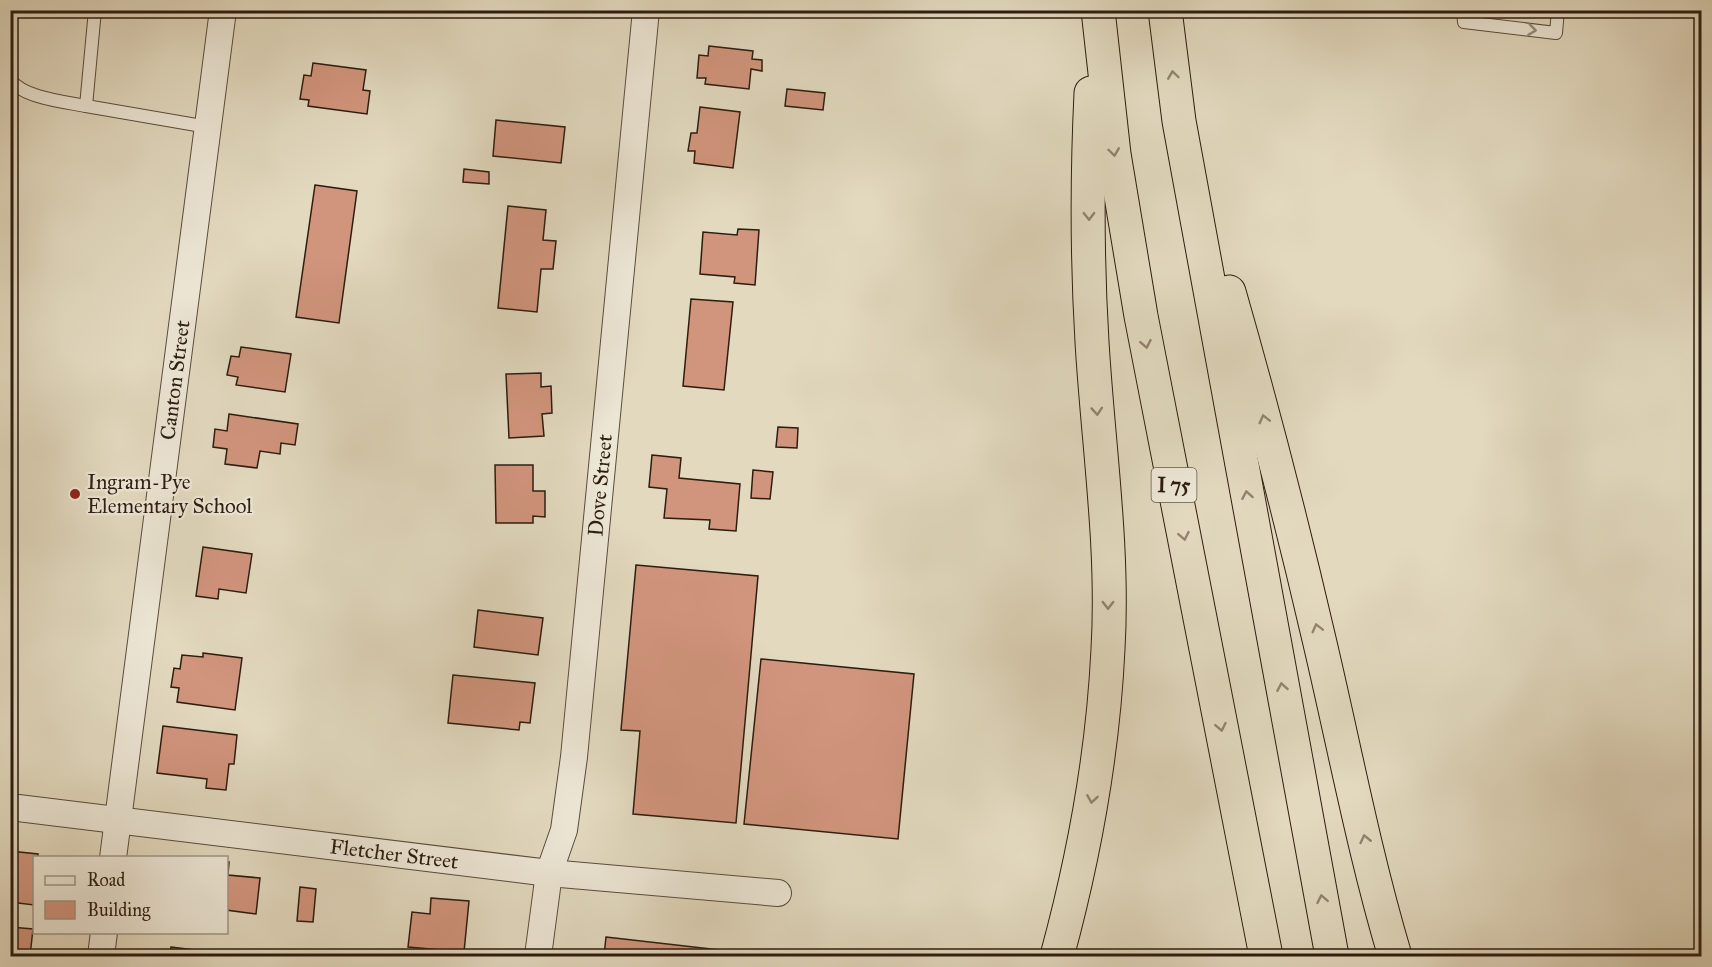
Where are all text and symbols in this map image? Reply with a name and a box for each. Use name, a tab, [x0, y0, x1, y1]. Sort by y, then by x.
one-way arrow	[1527, 24, 1536, 36]
one-way arrow	[1167, 71, 1180, 80]
one-way arrow	[1107, 147, 1119, 157]
one-way arrow	[1082, 211, 1095, 220]
street label: Canton Street	[154, 318, 196, 442]
one-way arrow	[1139, 339, 1152, 349]
one-way arrow	[1090, 406, 1103, 415]
one-way arrow	[1259, 414, 1271, 425]
street label: Dove Street	[582, 432, 618, 537]
road number: I 75	[1152, 468, 1196, 502]
place label: Ingram-Pye Elementary School	[87, 469, 252, 519]
marker: Ingram-Pye Elementary School	[68, 487, 82, 501]
one-way arrow	[1241, 490, 1254, 500]
one-way arrow	[1177, 530, 1190, 540]
one-way arrow	[1102, 601, 1114, 610]
one-way arrow	[1311, 624, 1324, 634]
one-way arrow	[1276, 682, 1288, 691]
one-way arrow	[1214, 722, 1227, 732]
one-way arrow	[1086, 795, 1098, 804]
street label: Fletcher Street	[328, 833, 460, 875]
one-way arrow	[1359, 834, 1372, 844]
legend	[33, 856, 228, 934]
text: Road	[87, 869, 125, 891]
one-way arrow	[1316, 894, 1328, 904]
text: Building	[87, 899, 151, 922]

